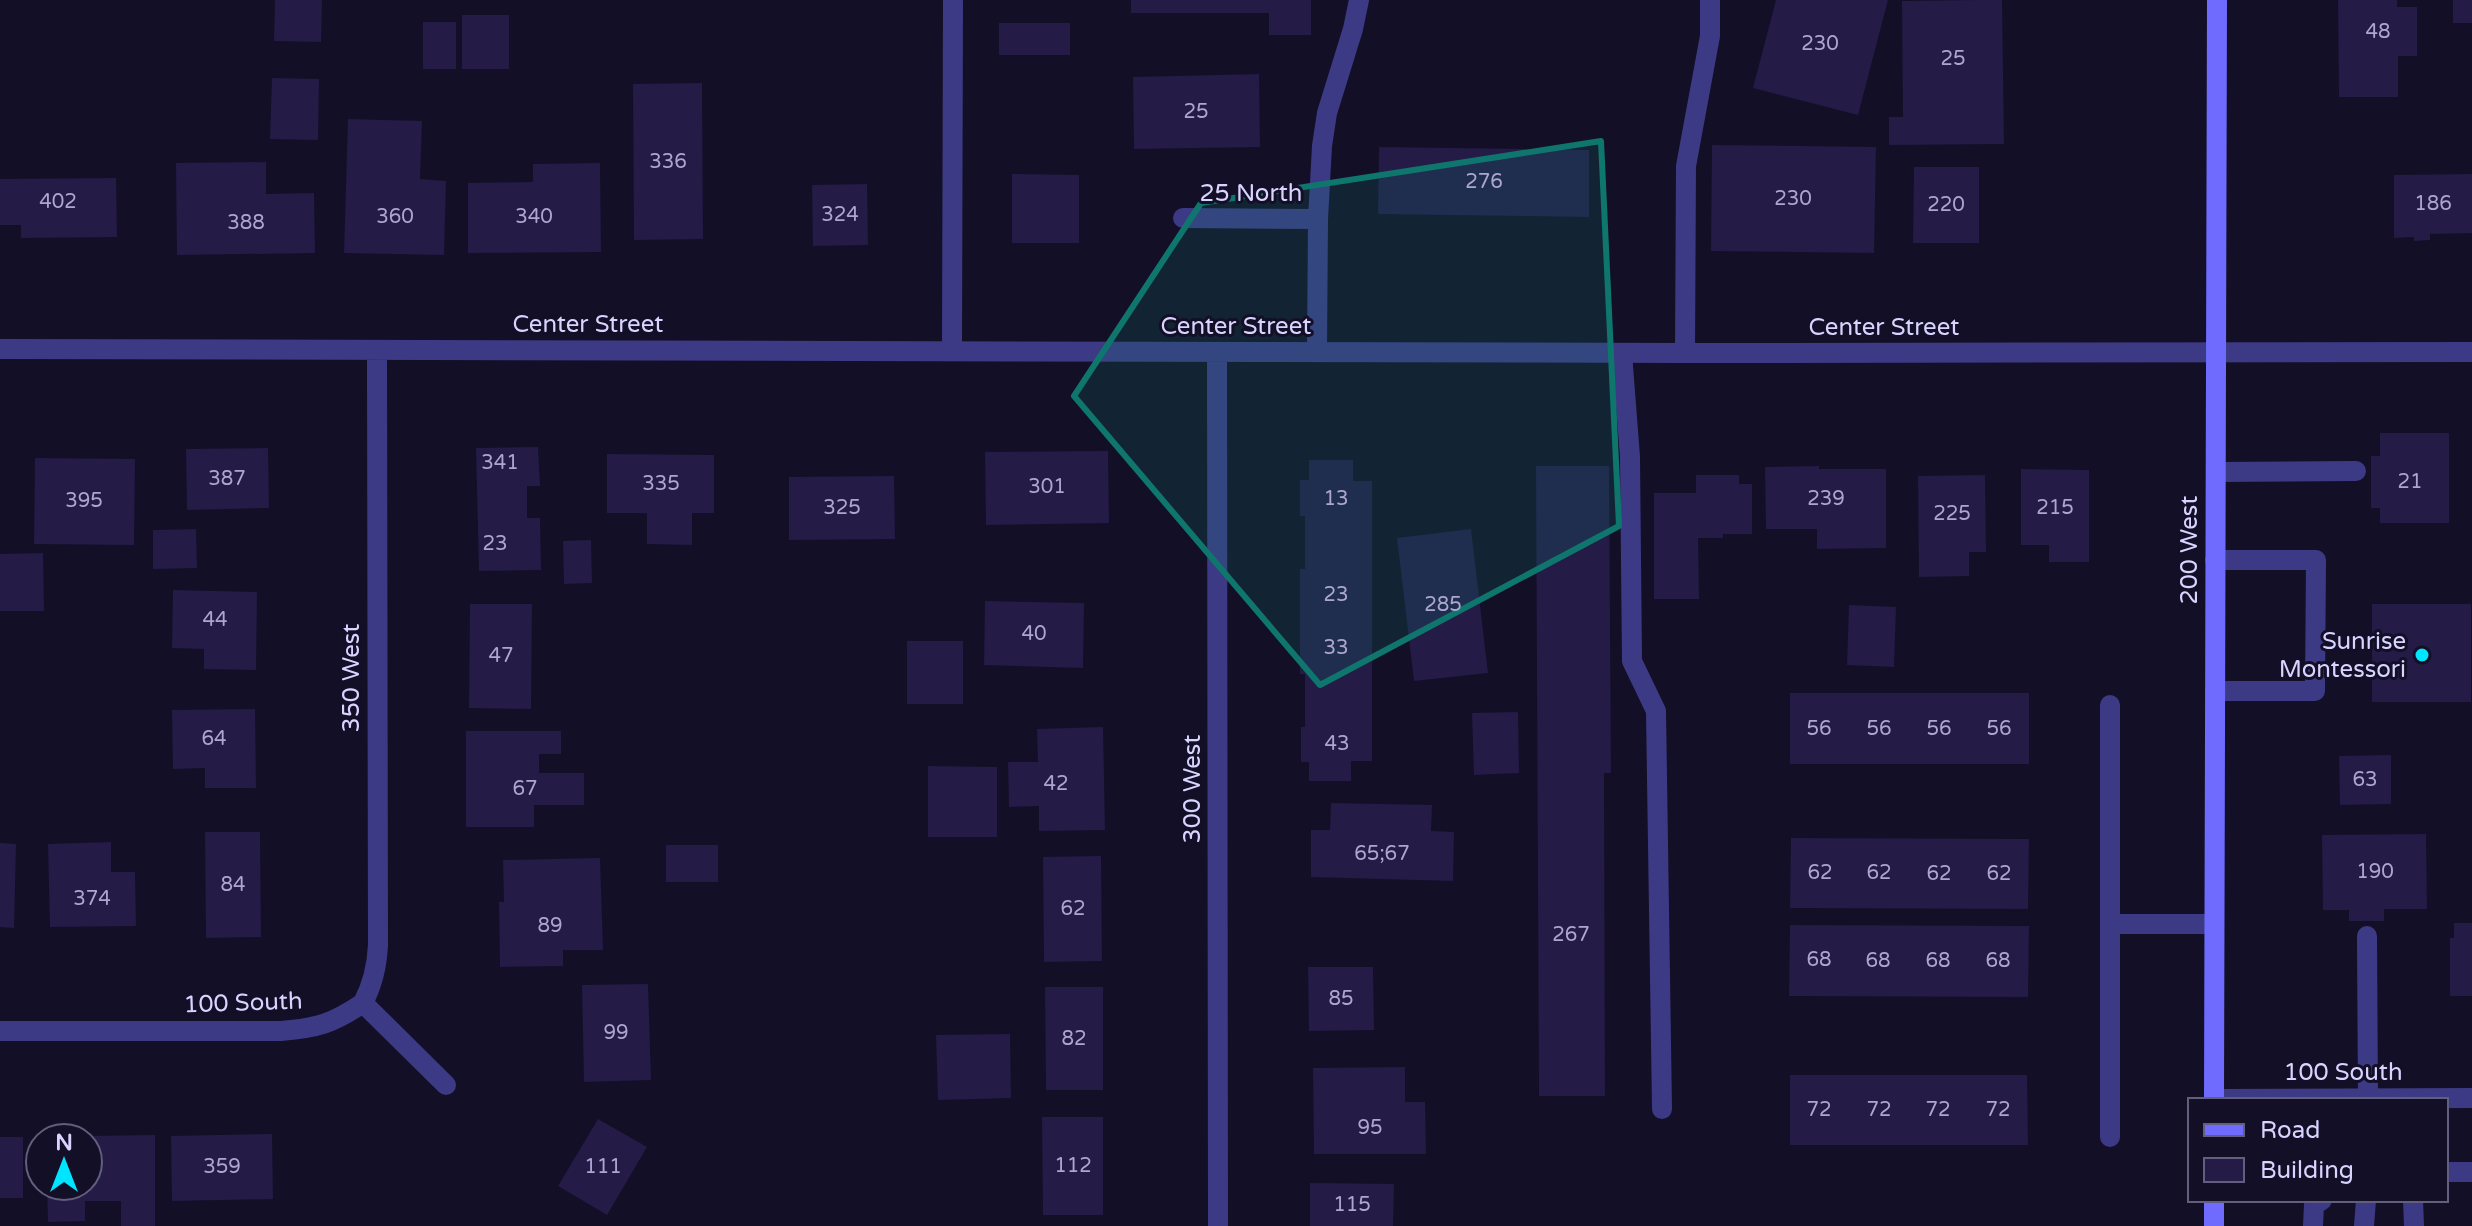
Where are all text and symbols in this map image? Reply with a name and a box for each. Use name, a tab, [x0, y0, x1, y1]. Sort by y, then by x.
house number: 48	[2365, 20, 2391, 44]
house number: 230	[1801, 32, 1839, 56]
house number: 25	[1940, 47, 1966, 71]
house number: 25	[1183, 100, 1209, 124]
house number: 336	[649, 150, 687, 174]
house number: 276	[1465, 170, 1503, 194]
street label: 25 North	[1200, 179, 1302, 208]
house number: 230	[1774, 187, 1812, 211]
house number: 402	[39, 190, 77, 214]
house number: 186	[2414, 192, 2452, 216]
house number: 220	[1927, 193, 1965, 217]
house number: 324	[821, 203, 859, 227]
house number: 360	[376, 205, 414, 229]
house number: 340	[515, 205, 553, 229]
house number: 388	[227, 211, 265, 235]
street label: Center Street	[513, 310, 663, 339]
street label: Center Street	[1161, 312, 1311, 341]
street label: Center Street	[1809, 313, 1959, 342]
house number: 341	[481, 451, 519, 475]
house number: 387	[208, 467, 246, 491]
house number: 21	[2397, 470, 2423, 494]
house number: 335	[642, 472, 680, 496]
house number: 301	[1028, 475, 1066, 499]
house number: 13	[1323, 487, 1349, 511]
house number: 239	[1807, 487, 1845, 511]
house number: 395	[65, 489, 103, 513]
house number: 325	[823, 496, 861, 520]
house number: 215	[2036, 496, 2074, 520]
street label: 200 West	[2175, 496, 2204, 604]
house number: 225	[1933, 502, 1971, 526]
house number: 23	[482, 532, 508, 556]
house number: 23	[1323, 583, 1349, 607]
house number: 285	[1424, 593, 1462, 617]
house number: 44	[202, 608, 228, 632]
house number: 40	[1021, 622, 1047, 646]
street label: 350 West	[337, 624, 366, 732]
place label: Sunrise Montessori	[2279, 627, 2406, 684]
house number: 33	[1323, 636, 1349, 660]
house number: 47	[488, 644, 514, 668]
marker: Sunrise Montessori	[2413, 646, 2431, 664]
house number: 56	[1806, 717, 1832, 741]
house number: 56	[1866, 717, 1892, 741]
house number: 56	[1926, 717, 1952, 741]
house number: 56	[1986, 717, 2012, 741]
house number: 64	[201, 727, 227, 751]
house number: 43	[1324, 732, 1350, 756]
street label: 300 West	[1178, 735, 1207, 843]
house number: 63	[2352, 768, 2378, 792]
house number: 42	[1043, 772, 1069, 796]
house number: 67	[512, 777, 538, 801]
house number: 65;67	[1354, 842, 1410, 866]
house number: 190	[2356, 860, 2394, 884]
house number: 62	[1807, 861, 1833, 885]
house number: 62	[1866, 861, 1892, 885]
house number: 62	[1926, 862, 1952, 886]
house number: 62	[1986, 862, 2012, 886]
house number: 84	[220, 873, 246, 897]
house number: 374	[73, 887, 111, 911]
house number: 62	[1060, 897, 1086, 921]
house number: 89	[537, 914, 563, 938]
house number: 267	[1552, 923, 1590, 947]
house number: 68	[1806, 948, 1832, 972]
house number: 68	[1865, 949, 1891, 973]
house number: 68	[1925, 949, 1951, 973]
house number: 68	[1985, 949, 2011, 973]
street label: 100 South	[183, 986, 303, 1020]
house number: 85	[1328, 987, 1354, 1011]
house number: 99	[603, 1021, 629, 1045]
house number: 82	[1061, 1027, 1087, 1051]
street label: 100 South	[2283, 1058, 2403, 1087]
house number: 72	[1806, 1098, 1832, 1122]
house number: 72	[1866, 1098, 1892, 1122]
house number: 72	[1925, 1098, 1951, 1122]
house number: 72	[1985, 1098, 2011, 1122]
legend	[2188, 1098, 2448, 1202]
house number: 95	[1357, 1116, 1383, 1140]
text: Road	[2260, 1116, 2320, 1145]
north arrow	[24, 1122, 104, 1202]
text: N	[55, 1130, 73, 1156]
house number: 112	[1054, 1154, 1092, 1178]
house number: 359	[203, 1155, 241, 1179]
house number: 111	[584, 1155, 622, 1179]
text: Building	[2260, 1156, 2354, 1185]
house number: 115	[1333, 1193, 1371, 1217]

